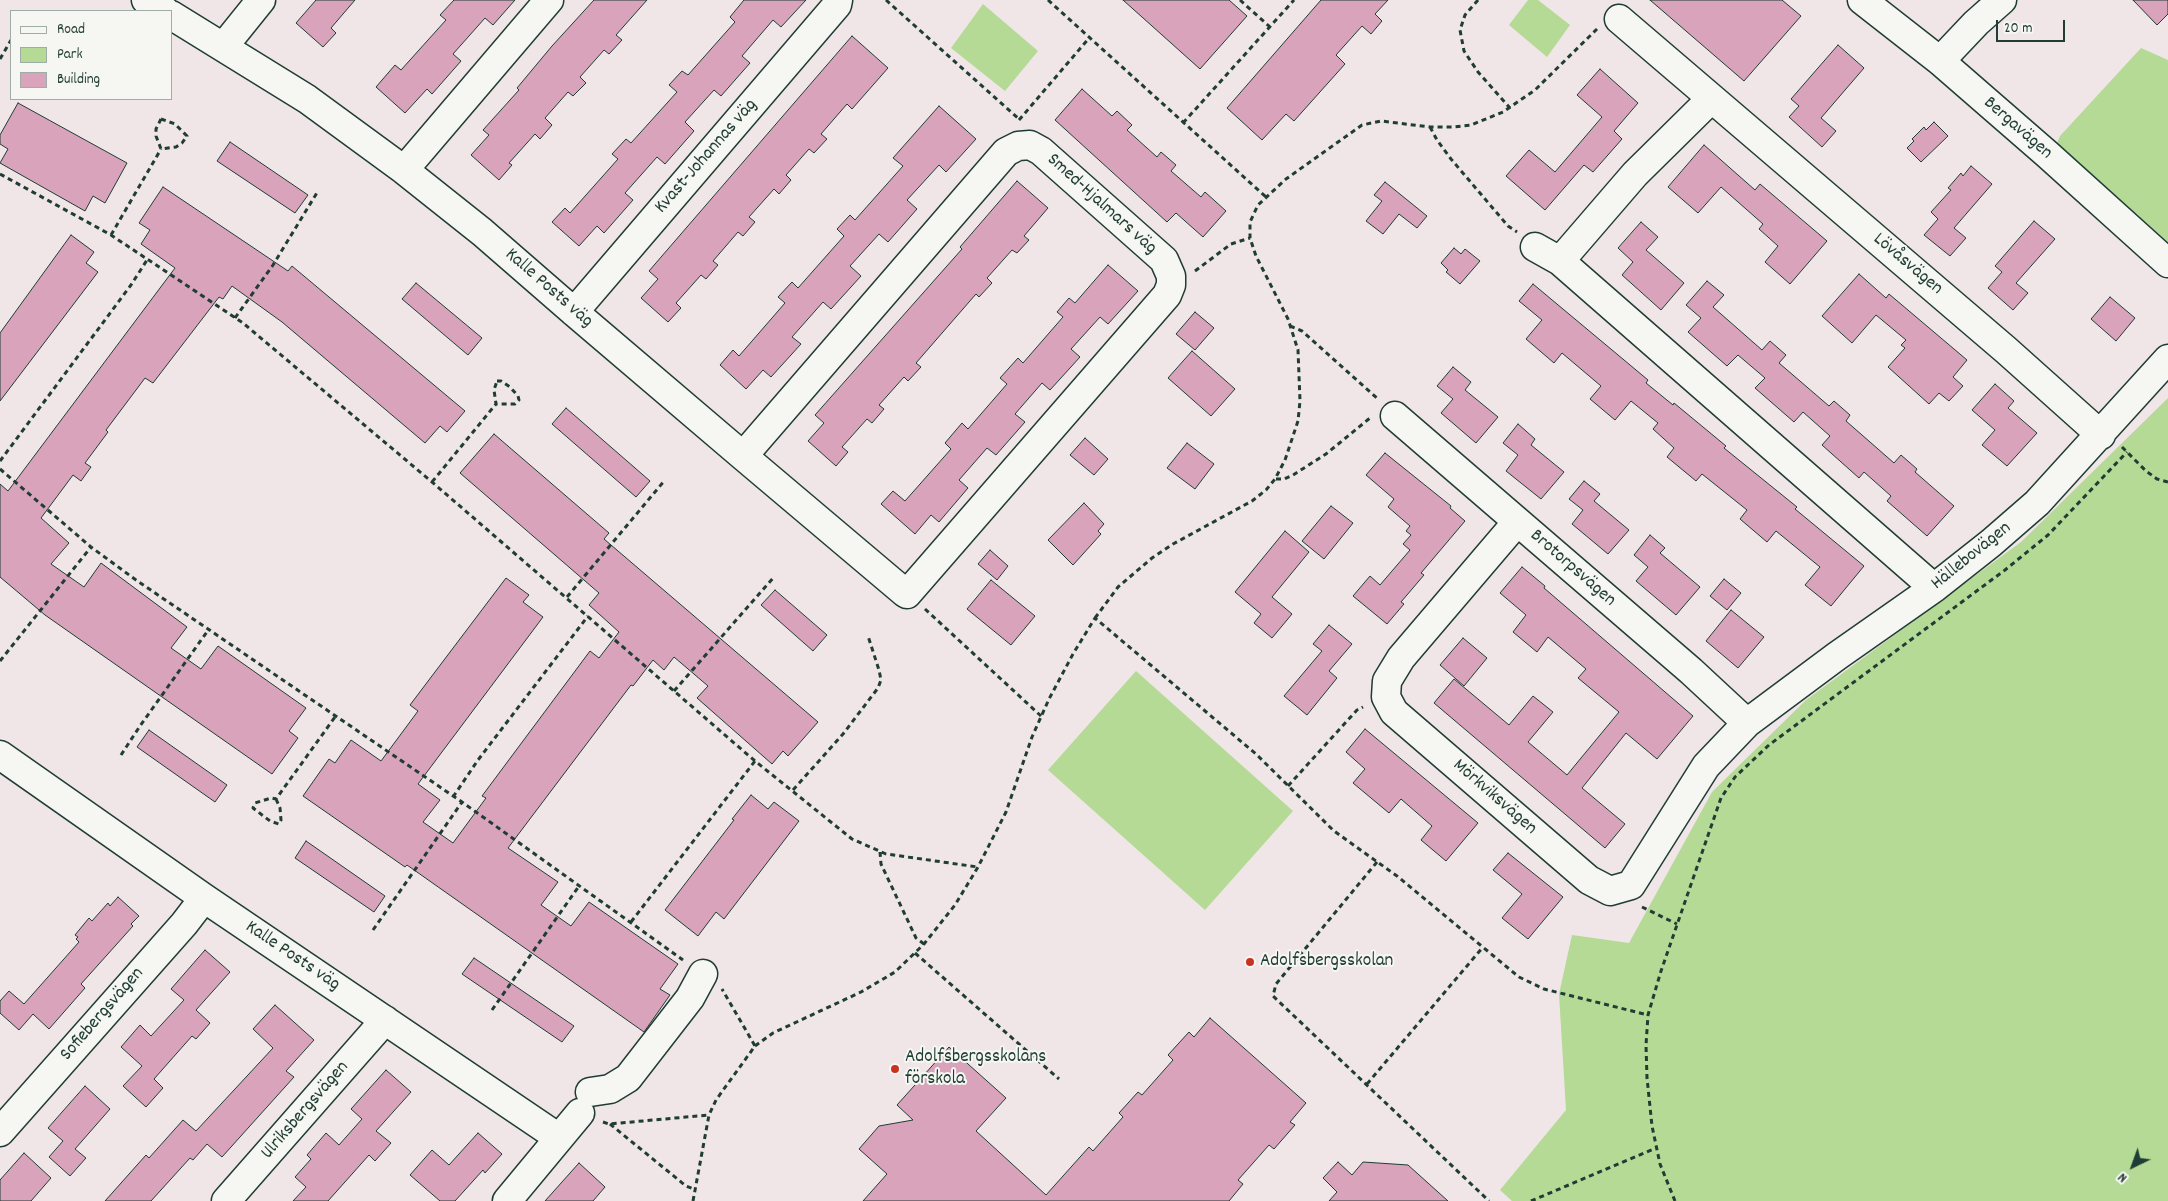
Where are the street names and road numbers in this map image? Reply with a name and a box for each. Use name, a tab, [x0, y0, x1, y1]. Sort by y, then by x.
street label: Bergavägen	[1978, 93, 2056, 165]
street label: Kvast-Johannas väg	[651, 95, 763, 219]
street label: Smed-Hjalmars väg	[1041, 150, 1161, 260]
street label: Lövåsvägen	[1867, 229, 1947, 301]
street label: Kalle Posts väg	[499, 244, 597, 334]
street label: Hällebovägen	[1927, 518, 2017, 596]
street label: Brotorpsvägen	[1524, 525, 1620, 613]
street label: Mörkviksvägen	[1447, 755, 1541, 841]
street label: Kalle Posts väg	[240, 917, 344, 997]
street label: Sofiebergsvägen	[56, 963, 150, 1067]
street label: Ulriksbergsvägen	[257, 1057, 355, 1165]

